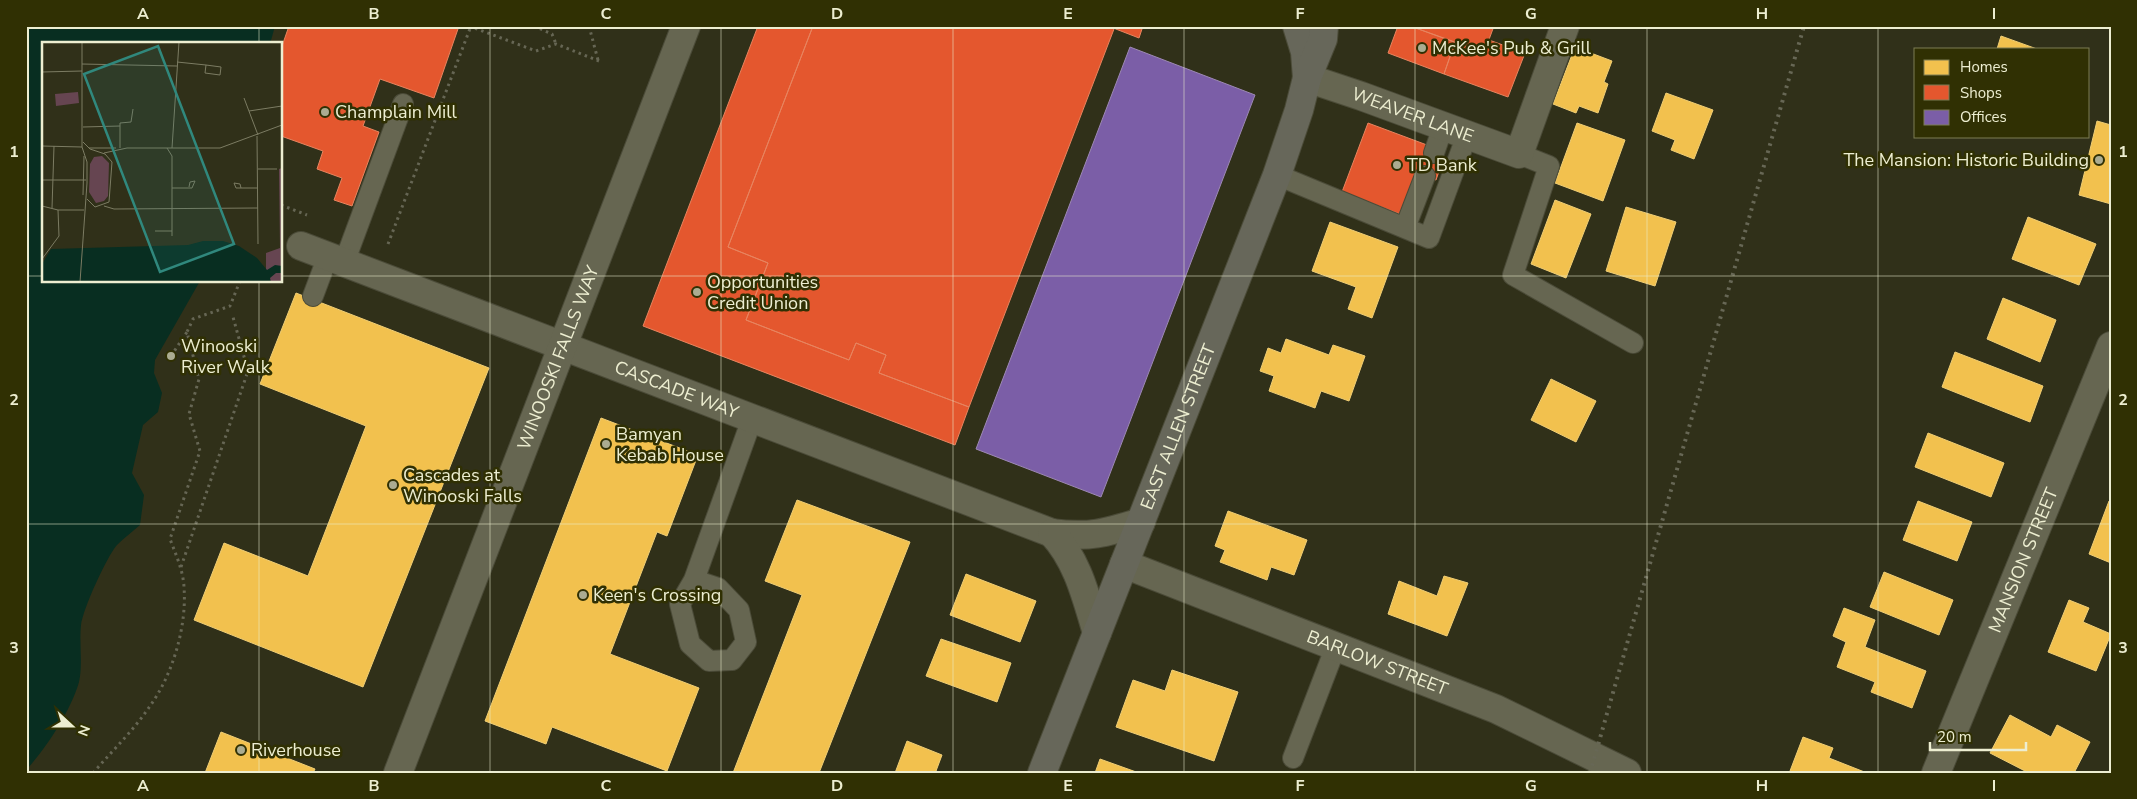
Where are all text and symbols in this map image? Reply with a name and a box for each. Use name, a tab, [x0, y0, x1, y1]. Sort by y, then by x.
text: A	[137, 3, 149, 25]
text: B	[368, 3, 380, 25]
text: C	[601, 3, 612, 25]
text: D	[831, 3, 843, 25]
text: E	[1063, 3, 1073, 25]
text: F	[1296, 3, 1305, 25]
text: G	[1525, 3, 1537, 25]
text: H	[1756, 3, 1768, 25]
text: I	[1992, 3, 1996, 25]
place label: McKee's Pub & Grill	[1432, 36, 1592, 60]
inset map	[42, 42, 282, 282]
marker: McKee's Pub & Grill	[1416, 42, 1428, 54]
legend	[1914, 48, 2090, 138]
text: Homes	[1960, 57, 2008, 77]
street label: WEAVER LANE	[1348, 82, 1477, 148]
text: Shops	[1960, 83, 2002, 103]
place label: Champlain Mill	[335, 100, 458, 124]
marker: Champlain Mill	[319, 106, 331, 118]
text: Offices	[1960, 107, 2007, 127]
text: 1	[9, 141, 19, 163]
text: 1	[2118, 141, 2128, 163]
place label: The Mansion: Historic Building	[1843, 148, 2089, 172]
place label: TD Bank	[1407, 153, 1478, 177]
marker: The Mansion: Historic Building	[2093, 154, 2105, 166]
marker: TD Bank	[1391, 159, 1403, 171]
street label: WINOOSKI FALLS WAY	[512, 262, 605, 453]
place label: Opportunities Credit Union	[707, 270, 818, 315]
marker: Opportunities Credit Union	[691, 286, 703, 298]
place label: Winooski River Walk	[181, 334, 271, 379]
street label: EAST ALLEN STREET	[1135, 340, 1221, 513]
marker: Winooski River Walk	[165, 350, 177, 362]
street label: CASCADE WAY	[611, 355, 742, 424]
text: 2	[9, 389, 19, 411]
text: 2	[2118, 389, 2128, 411]
place label: Bamyan Kebab House	[616, 422, 724, 467]
marker: Bamyan Kebab House	[600, 438, 612, 450]
place label: Cascades at Winooski Falls	[403, 463, 522, 508]
marker: Cascades at Winooski Falls	[387, 479, 399, 491]
street label: MANSION STREET	[1983, 484, 2064, 636]
place label: Keen's Crossing	[593, 583, 721, 607]
marker: Keen's Crossing	[577, 589, 589, 601]
street label: BARLOW STREET	[1303, 624, 1452, 701]
text: 3	[9, 637, 19, 659]
text: 3	[2118, 637, 2128, 659]
north arrow	[48, 702, 98, 752]
scale bar	[1930, 719, 2026, 751]
text: N	[73, 722, 94, 739]
text: 20 m	[1937, 727, 1972, 747]
place label: Riverhouse	[251, 738, 341, 762]
marker: Riverhouse	[235, 744, 247, 756]
text: A	[137, 775, 149, 797]
text: B	[368, 775, 380, 797]
text: C	[601, 775, 612, 797]
text: D	[831, 775, 843, 797]
text: E	[1063, 775, 1073, 797]
text: F	[1296, 775, 1305, 797]
text: G	[1525, 775, 1537, 797]
text: H	[1756, 775, 1768, 797]
text: I	[1992, 775, 1996, 797]

